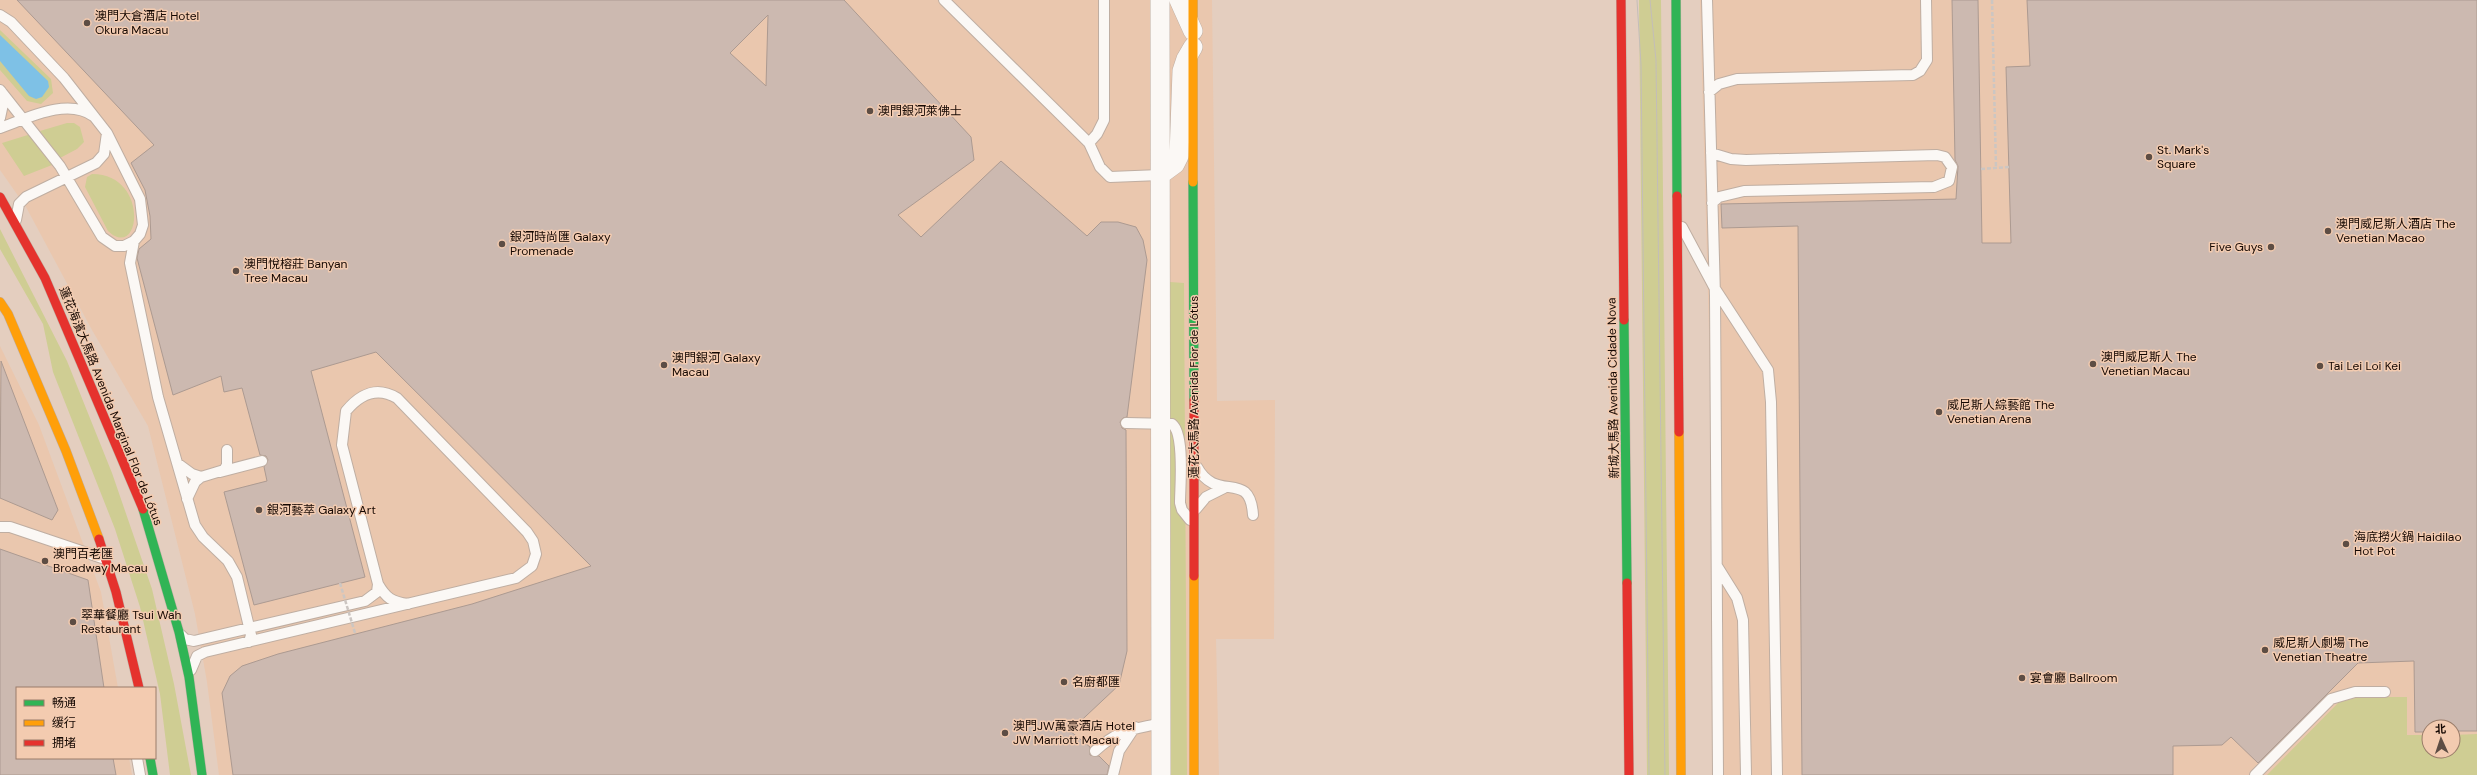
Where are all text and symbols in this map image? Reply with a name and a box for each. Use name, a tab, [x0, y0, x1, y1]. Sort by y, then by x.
place label: 澳門大倉酒店 Hotel Okura Macau	[95, 8, 199, 38]
marker: 澳門大倉酒店 Hotel Okura Macau	[82, 18, 92, 28]
place label: 澳門銀河萊佛士	[878, 103, 962, 119]
marker: 澳門銀河萊佛士	[865, 106, 875, 116]
place label: St. Mark's Square	[2157, 142, 2209, 172]
marker: St. Mark's Square	[2144, 152, 2154, 162]
place label: 澳門威尼斯人酒店 The Venetian Macao	[2336, 216, 2456, 246]
marker: 澳門威尼斯人酒店 The Venetian Macao	[2323, 226, 2333, 236]
place label: 銀河時尚匯 Galaxy Promenade	[510, 229, 611, 259]
marker: 銀河時尚匯 Galaxy Promenade	[497, 239, 507, 249]
place label: Five Guys	[2209, 239, 2263, 255]
marker: Five Guys	[2266, 242, 2276, 252]
place label: 澳門悅榕莊 Banyan Tree Macau	[244, 256, 347, 286]
marker: 澳門悅榕莊 Banyan Tree Macau	[231, 266, 241, 276]
street label: 蓮花海濱大馬路 Avenida Marginal Flor de Lótus	[56, 284, 166, 528]
street label: 蓮花大馬路 Avenida Flor de Lótus	[1186, 296, 1202, 478]
street label: 新城大馬路 Avenida Cidade Nova	[1603, 297, 1623, 479]
place label: 澳門威尼斯人 The Venetian Macau	[2101, 349, 2197, 379]
place label: 澳門銀河 Galaxy Macau	[672, 350, 761, 380]
place label: Tai Lei Loi Kei	[2328, 358, 2401, 374]
marker: 澳門威尼斯人 The Venetian Macau	[2088, 359, 2098, 369]
marker: 澳門銀河 Galaxy Macau	[659, 360, 669, 370]
marker: Tai Lei Loi Kei	[2315, 361, 2325, 371]
place label: 威尼斯人綜藝館 The Venetian Arena	[1947, 397, 2055, 427]
marker: 威尼斯人綜藝館 The Venetian Arena	[1934, 407, 1944, 417]
place label: 銀河藝萃 Galaxy Art	[267, 502, 376, 518]
marker: 銀河藝萃 Galaxy Art	[254, 505, 264, 515]
place label: 海底撈火鍋 Haidilao Hot Pot	[2354, 529, 2462, 559]
marker: 海底撈火鍋 Haidilao Hot Pot	[2341, 539, 2351, 549]
place label: 澳門百老匯 Broadway Macau	[53, 546, 148, 576]
marker: 澳門百老匯 Broadway Macau	[40, 556, 50, 566]
place label: 翠華餐廳 Tsui Wah Restaurant	[81, 607, 182, 637]
marker: 翠華餐廳 Tsui Wah Restaurant	[68, 617, 78, 627]
place label: 威尼斯人劇場 The Venetian Theatre	[2273, 635, 2369, 665]
marker: 威尼斯人劇場 The Venetian Theatre	[2260, 645, 2270, 655]
place label: 宴會廳 Ballroom	[2030, 670, 2117, 686]
marker: 宴會廳 Ballroom	[2017, 673, 2027, 683]
place label: 名廚都匯	[1072, 674, 1120, 690]
marker: 名廚都匯	[1059, 677, 1069, 687]
legend	[16, 687, 156, 759]
text: 畅通	[52, 695, 76, 711]
text: 缓行	[52, 715, 76, 731]
place label: 澳門JW萬豪酒店 Hotel JW Marriott Macau	[1013, 718, 1135, 748]
north arrow	[2421, 719, 2461, 759]
text: 北	[2435, 722, 2446, 736]
marker: 澳門JW萬豪酒店 Hotel JW Marriott Macau	[1000, 728, 1010, 738]
text: 拥堵	[52, 735, 76, 751]

